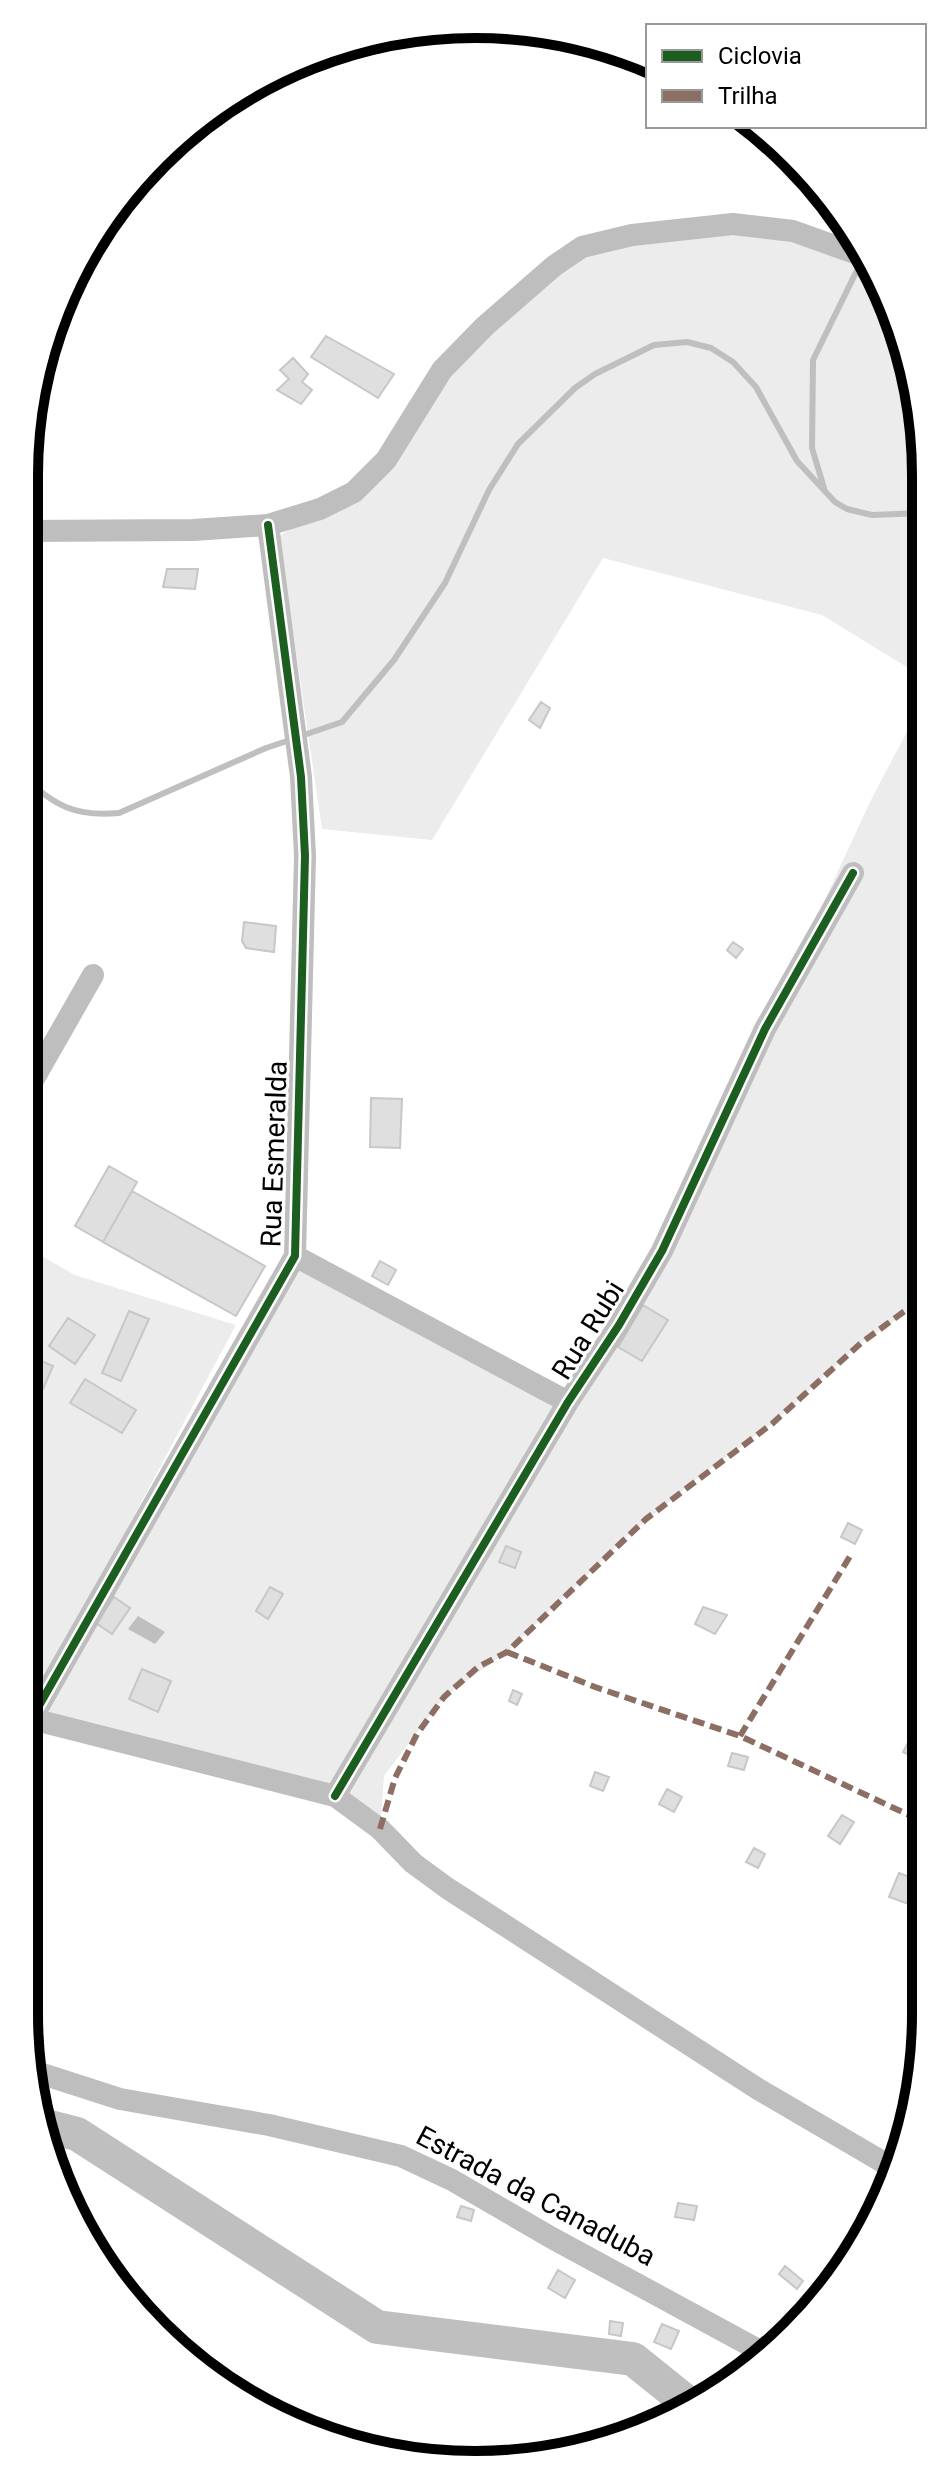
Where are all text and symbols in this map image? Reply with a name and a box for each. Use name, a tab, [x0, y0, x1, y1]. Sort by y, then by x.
legend	[646, 24, 926, 128]
text: Ciclovia	[718, 42, 802, 70]
text: Trilha	[718, 82, 778, 110]
street label: Rua Esmeralda	[254, 1060, 294, 1248]
street label: Rua Rubi	[545, 1275, 631, 1385]
street label: Estrada da Canaduba	[411, 2119, 661, 2273]

